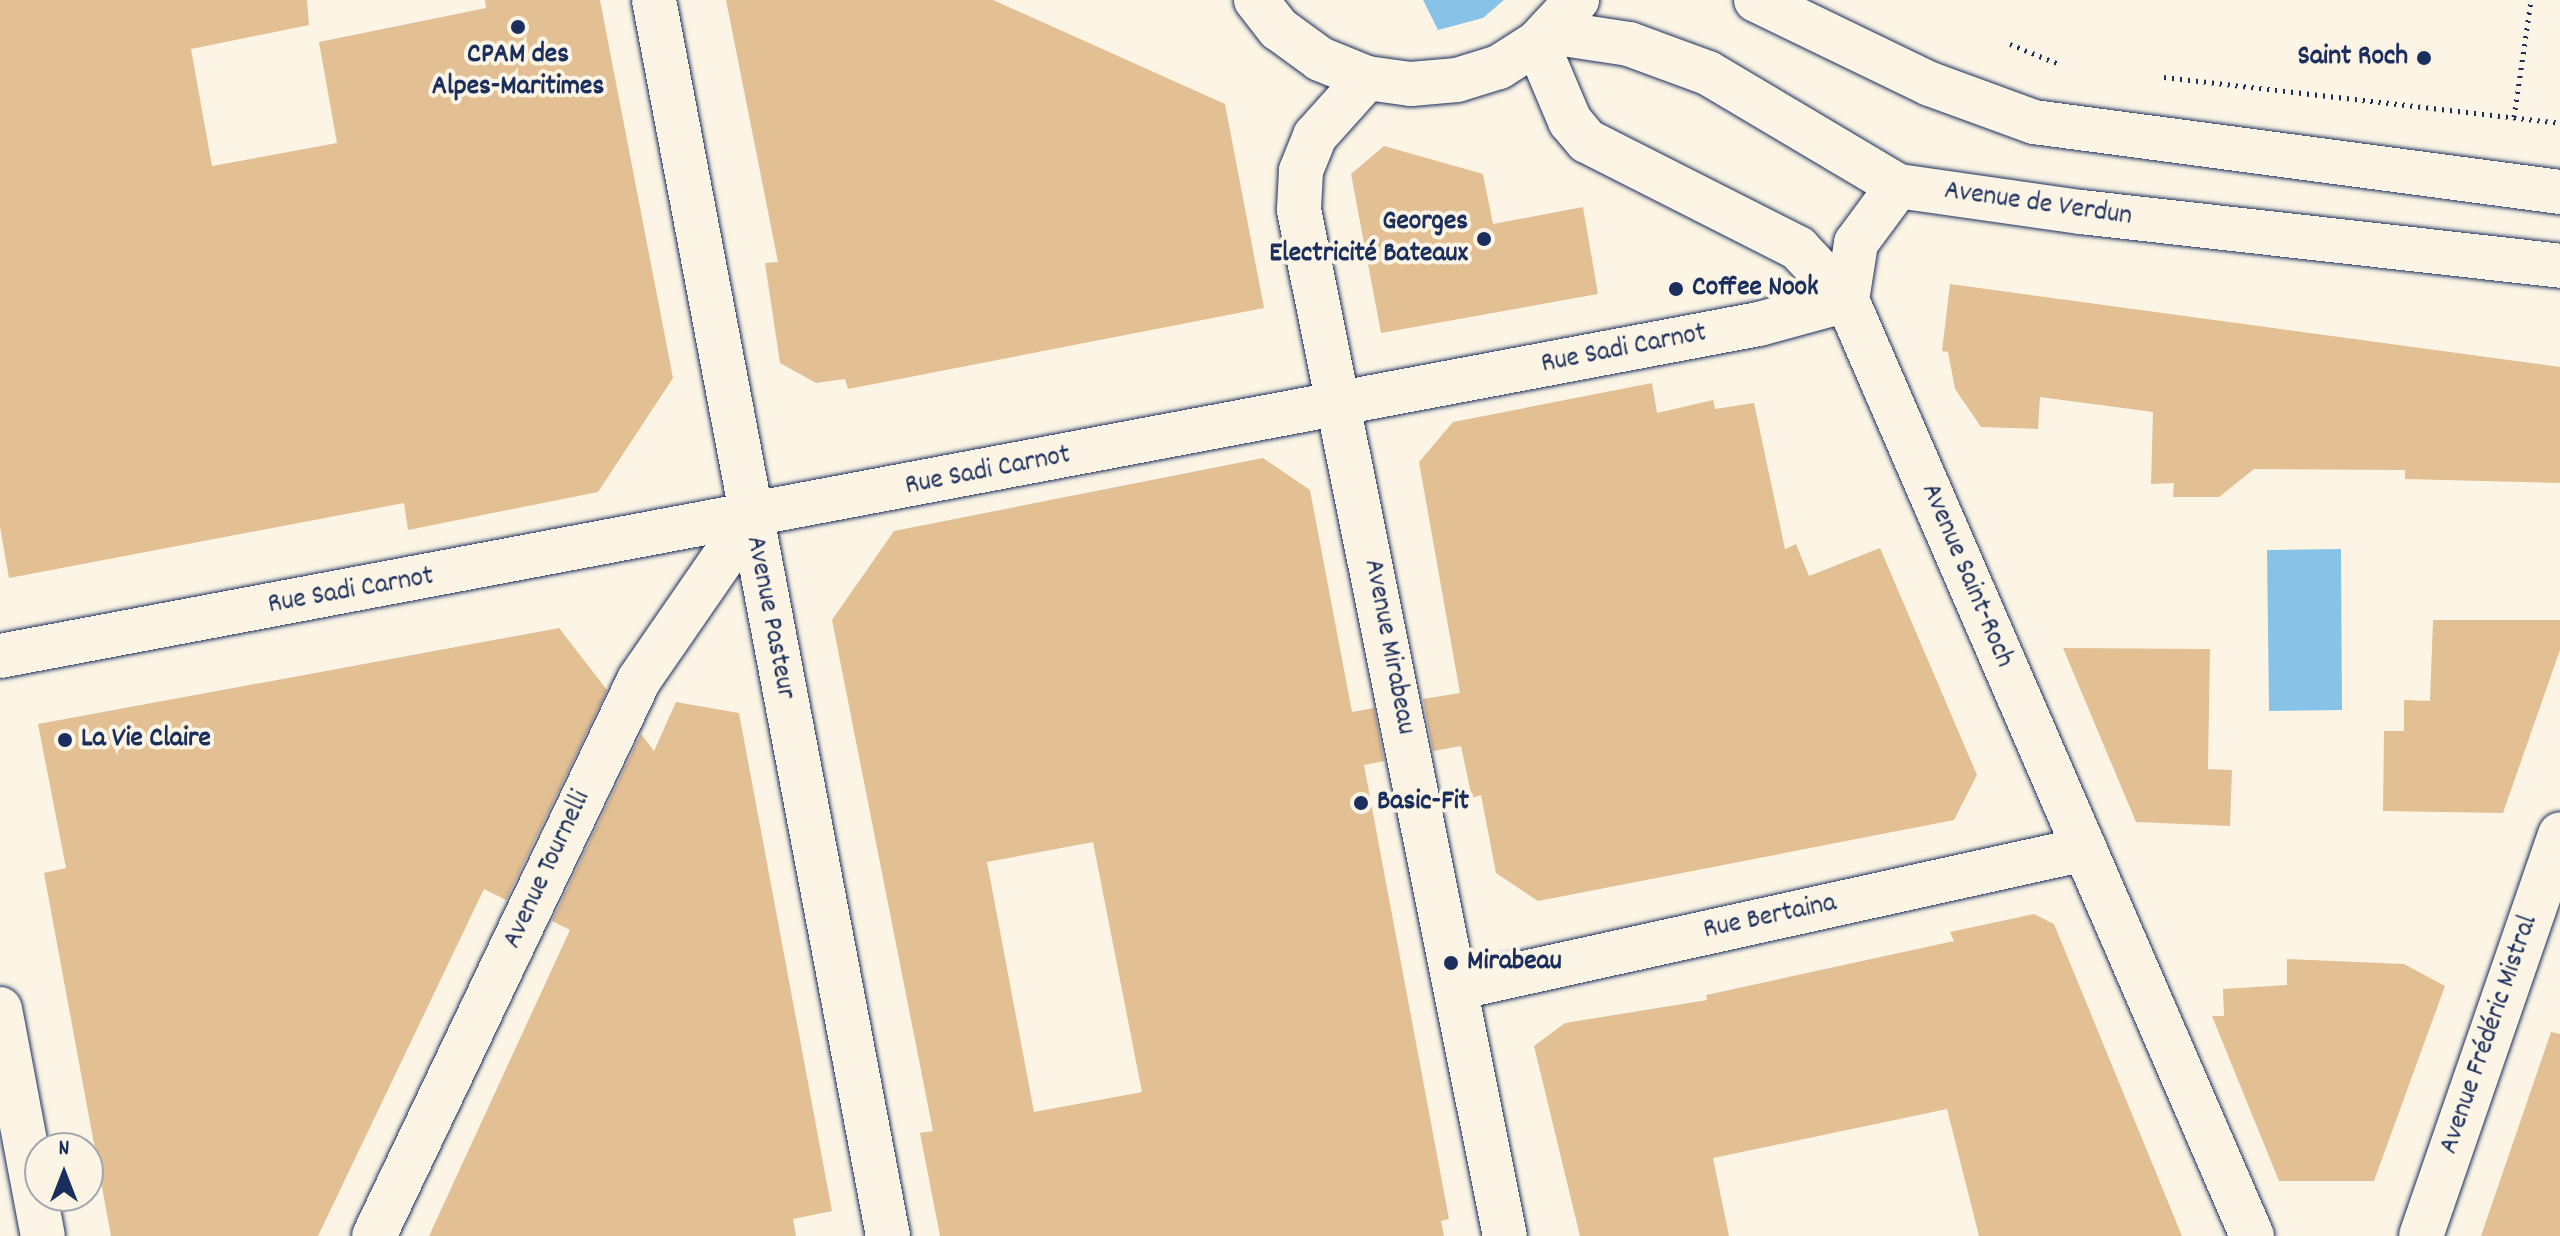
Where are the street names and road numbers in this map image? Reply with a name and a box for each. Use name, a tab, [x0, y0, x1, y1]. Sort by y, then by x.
street label: Avenue de Verdun	[1942, 175, 2134, 235]
street label: Rue Sadi Carnot	[1539, 318, 1709, 382]
street label: Rue Sadi Carnot	[903, 440, 1073, 504]
street label: Avenue Saint-Roch	[1912, 479, 2020, 673]
street label: Avenue Pasteur	[737, 533, 801, 703]
street label: Avenue Mirabeau	[1355, 557, 1421, 737]
street label: Rue Sadi Carnot	[266, 561, 436, 623]
street label: Avenue Tournelli	[497, 786, 599, 954]
street label: Rue Bertaina	[1700, 888, 1840, 948]
street label: Avenue Frédéric Mistral	[2433, 911, 2547, 1159]

